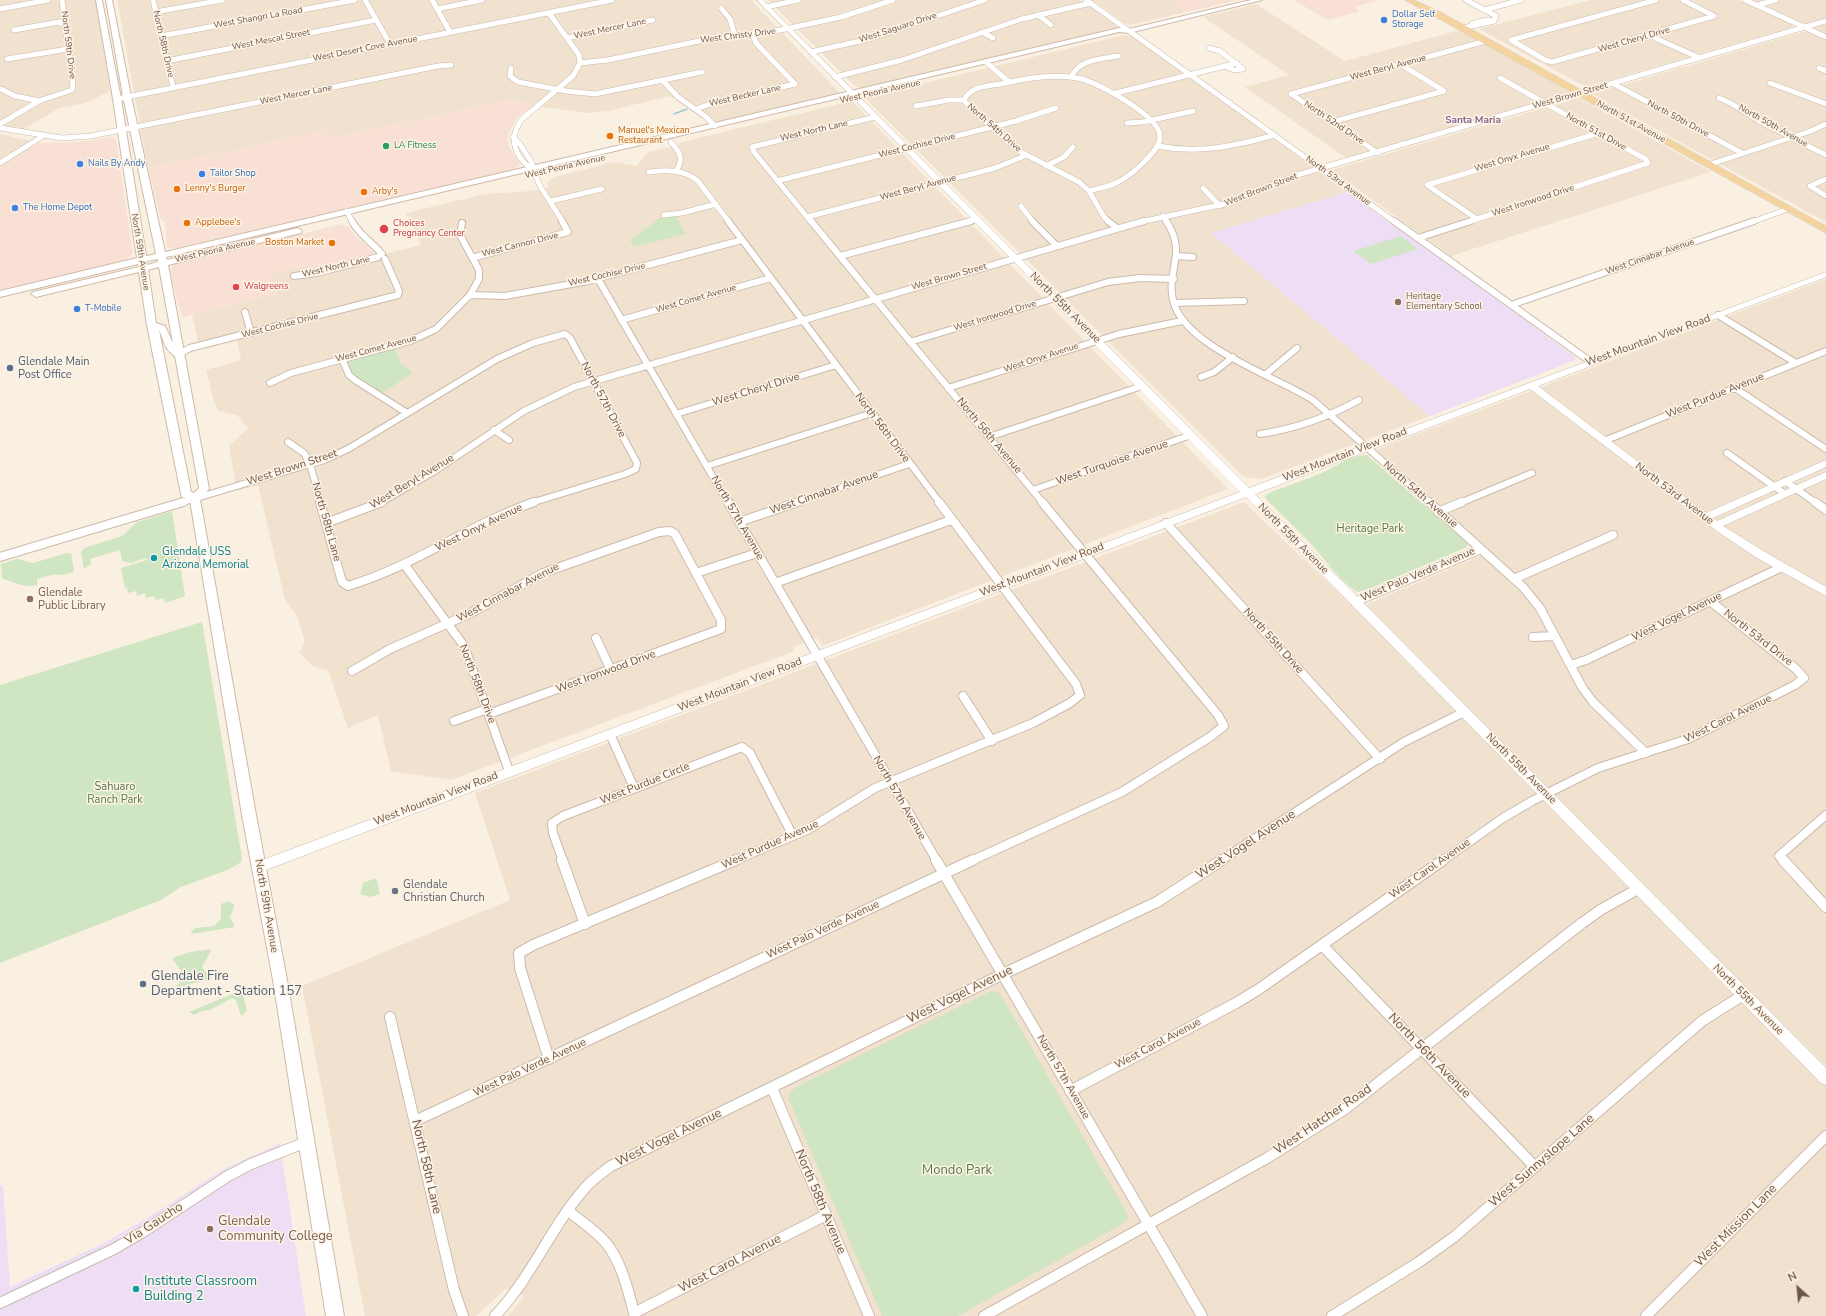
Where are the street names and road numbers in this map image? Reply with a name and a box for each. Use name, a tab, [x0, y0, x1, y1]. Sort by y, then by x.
street label: West Shangri La Road	[213, 5, 303, 31]
street label: North 58th Drive	[150, 9, 176, 79]
street label: North 59th Drive	[58, 10, 78, 80]
street label: West Saguaro Drive	[858, 10, 938, 46]
street label: West Mercer Lane	[573, 16, 647, 42]
street label: West Cheryl Drive	[1597, 25, 1671, 55]
street label: West Christy Drive	[700, 26, 776, 46]
street label: West Mescal Street	[231, 27, 311, 53]
street label: West Desert Cove Avenue	[312, 34, 418, 64]
street label: West Beryl Avenue	[1349, 53, 1427, 83]
street label: West Peoria Avenue	[839, 77, 921, 107]
street label: West Brown Street	[1531, 80, 1609, 112]
street label: West Mercer Lane	[259, 83, 333, 107]
street label: West Becker Lane	[708, 83, 782, 109]
street label: North 50th Drive	[1645, 98, 1711, 140]
street label: North 52nd Drive	[1302, 99, 1366, 147]
street label: North 51st Avenue	[1595, 99, 1667, 145]
street label: North 54th Drive	[965, 101, 1023, 155]
street label: North 50th Avenue	[1736, 102, 1810, 150]
street label: North 51st Drive	[1564, 111, 1628, 153]
street label: West North Lane	[779, 118, 849, 144]
street label: West Cochise Drive	[877, 131, 957, 161]
street label: West Onyx Avenue	[1473, 141, 1551, 175]
street label: West Peoria Avenue	[524, 152, 606, 182]
street label: North 53rd Avenue	[1303, 154, 1373, 208]
street label: West Brown Street	[1223, 171, 1299, 209]
street label: West Beryl Avenue	[879, 173, 957, 203]
street label: West Ironwood Drive	[1490, 183, 1576, 219]
street label: North 59th Avenue	[129, 213, 151, 291]
street label: West Cannon Drive	[481, 230, 559, 260]
street label: West Peoria Avenue	[174, 236, 256, 266]
street label: West Cinnabar Avenue	[1604, 237, 1696, 277]
street label: West North Lane	[301, 254, 371, 280]
street label: West Cochise Drive	[567, 261, 647, 289]
street label: West Brown Street	[910, 261, 988, 293]
street label: North 55th Avenue	[1027, 270, 1103, 346]
street label: West Comet Avenue	[655, 282, 737, 316]
street label: West Ironwood Drive	[952, 298, 1038, 334]
street label: West Cochise Drive	[240, 311, 320, 341]
street label: West Mountain View Road	[1584, 312, 1712, 370]
street label: West Comet Avenue	[334, 333, 418, 365]
street label: West Onyx Avenue	[1002, 341, 1080, 375]
street label: North 57th Drive	[578, 360, 628, 440]
street label: West Cheryl Drive	[711, 370, 801, 410]
street label: West Purdue Avenue	[1664, 370, 1766, 422]
street label: North 56th Drive	[852, 391, 912, 465]
street label: North 56th Avenue	[953, 395, 1025, 477]
street label: West Mountain View Road	[1281, 425, 1409, 485]
street label: West Turquoise Avenue	[1054, 438, 1170, 488]
street label: West Brown Street	[245, 447, 339, 489]
street label: West Beryl Avenue	[367, 452, 457, 512]
street label: North 54th Avenue	[1380, 459, 1460, 531]
street label: North 53rd Avenue	[1632, 460, 1716, 528]
street label: West Cinnabar Avenue	[768, 468, 880, 518]
street label: North 57th Avenue	[708, 474, 766, 562]
street label: North 58th Lane	[308, 481, 344, 563]
street label: West Onyx Avenue	[433, 501, 525, 555]
street label: North 55th Avenue	[1255, 501, 1331, 577]
street label: West Mountain View Road	[978, 540, 1106, 600]
street label: West Palo Verde Avenue	[1359, 545, 1477, 605]
street label: West Cinnabar Avenue	[455, 560, 561, 626]
street label: West Vogel Avenue	[1630, 590, 1724, 644]
street label: North 55th Drive	[1240, 606, 1306, 676]
street label: North 53rd Drive	[1721, 607, 1795, 669]
street label: North 58th Drive	[456, 643, 498, 725]
street label: West Ironwood Drive	[554, 648, 658, 696]
street label: West Mountain View Road	[676, 655, 804, 715]
street label: West Carol Avenue	[1682, 692, 1774, 746]
street label: North 55th Avenue	[1483, 731, 1559, 807]
street label: North 57th Avenue	[870, 754, 928, 842]
street label: West Purdue Circle	[598, 760, 692, 808]
street label: West Mountain View Road	[372, 769, 500, 829]
street label: West Vogel Avenue	[1193, 807, 1299, 883]
street label: West Purdue Avenue	[719, 818, 821, 872]
street label: West Carol Avenue	[1387, 836, 1473, 902]
street label: North 59th Avenue	[251, 858, 281, 954]
street label: West Palo Verde Avenue	[764, 898, 882, 962]
street label: North 55th Avenue	[1710, 962, 1786, 1038]
street label: West Vogel Avenue	[904, 963, 1016, 1027]
street label: North 56th Avenue	[1384, 1010, 1474, 1102]
street label: West Carol Avenue	[1113, 1016, 1203, 1072]
street label: North 57th Avenue	[1034, 1033, 1092, 1121]
street label: West Palo Verde Avenue	[471, 1036, 589, 1100]
street label: West Hatcher Road	[1271, 1082, 1375, 1158]
street label: West Vogel Avenue	[613, 1106, 725, 1170]
street label: West Sunnyslope Lane	[1486, 1111, 1598, 1211]
street label: North 58th Lane	[408, 1118, 444, 1216]
street label: North 58th Avenue	[791, 1147, 849, 1257]
street label: West Mission Lane	[1691, 1181, 1781, 1271]
street label: Via Gaucho	[122, 1199, 186, 1249]
street label: West Carol Avenue	[676, 1231, 784, 1297]

